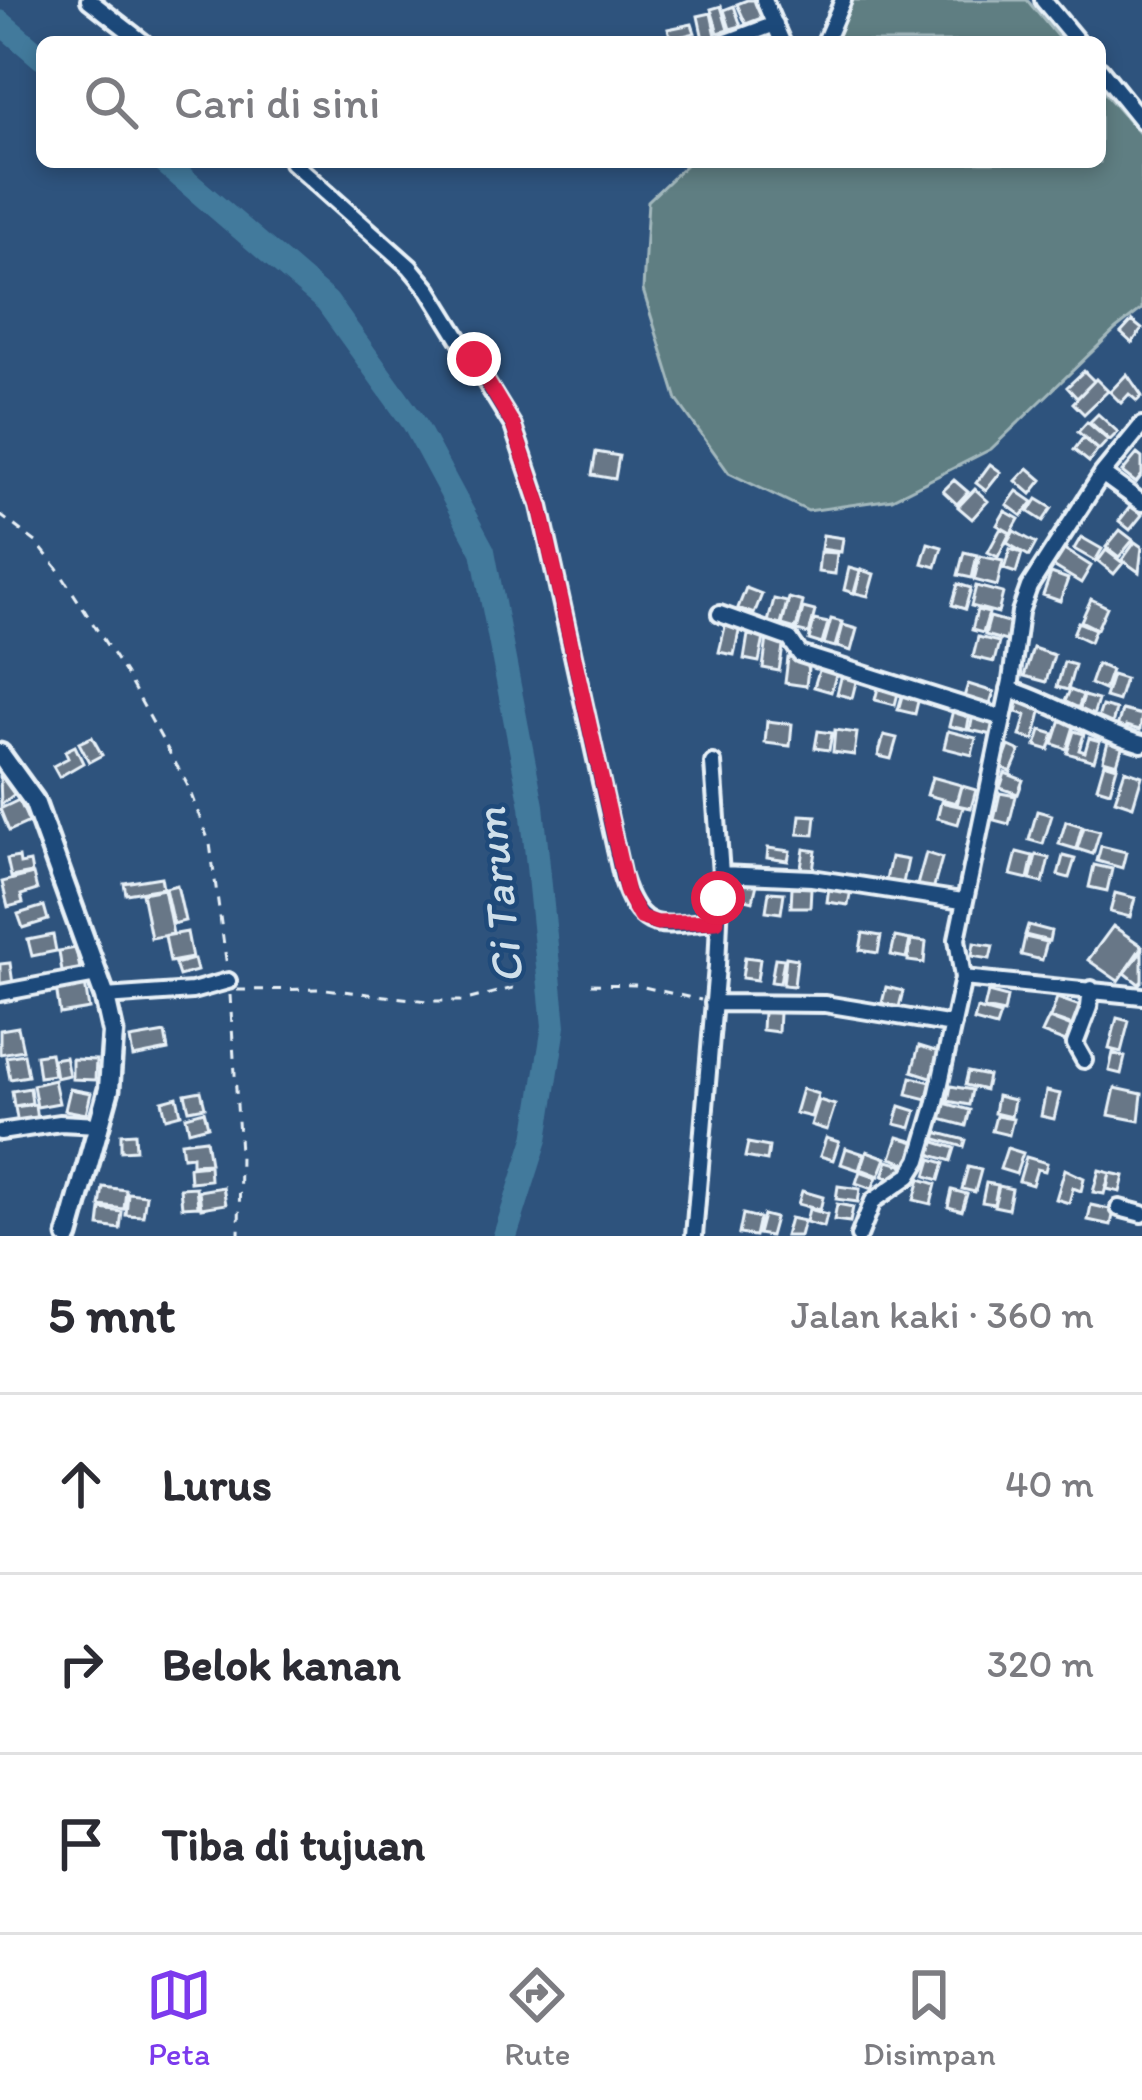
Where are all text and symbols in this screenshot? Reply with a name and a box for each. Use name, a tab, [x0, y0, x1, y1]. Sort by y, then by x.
search box	[36, 36, 1106, 168]
icon: search	[78, 69, 144, 135]
text: Cari di sini	[174, 75, 380, 129]
route end	[447, 332, 501, 386]
water label: Ci Tarum	[462, 804, 534, 987]
route start	[691, 871, 745, 925]
text: 5 mnt	[48, 1284, 176, 1345]
text: Jalan kaki · 360 m	[791, 1291, 1094, 1338]
icon: ahead	[48, 1451, 114, 1517]
text: Lurus	[162, 1457, 272, 1511]
text: 40 m	[1005, 1460, 1094, 1507]
icon: right	[48, 1631, 114, 1697]
text: Belok kanan	[162, 1637, 401, 1691]
text: 320 m	[987, 1640, 1094, 1687]
icon: arrive	[48, 1811, 114, 1877]
text: Tiba di tujuan	[162, 1817, 425, 1871]
tab: Peta	[146, 1962, 212, 2073]
tab: Rute	[504, 1962, 571, 2073]
tab: Disimpan	[863, 1962, 996, 2073]

